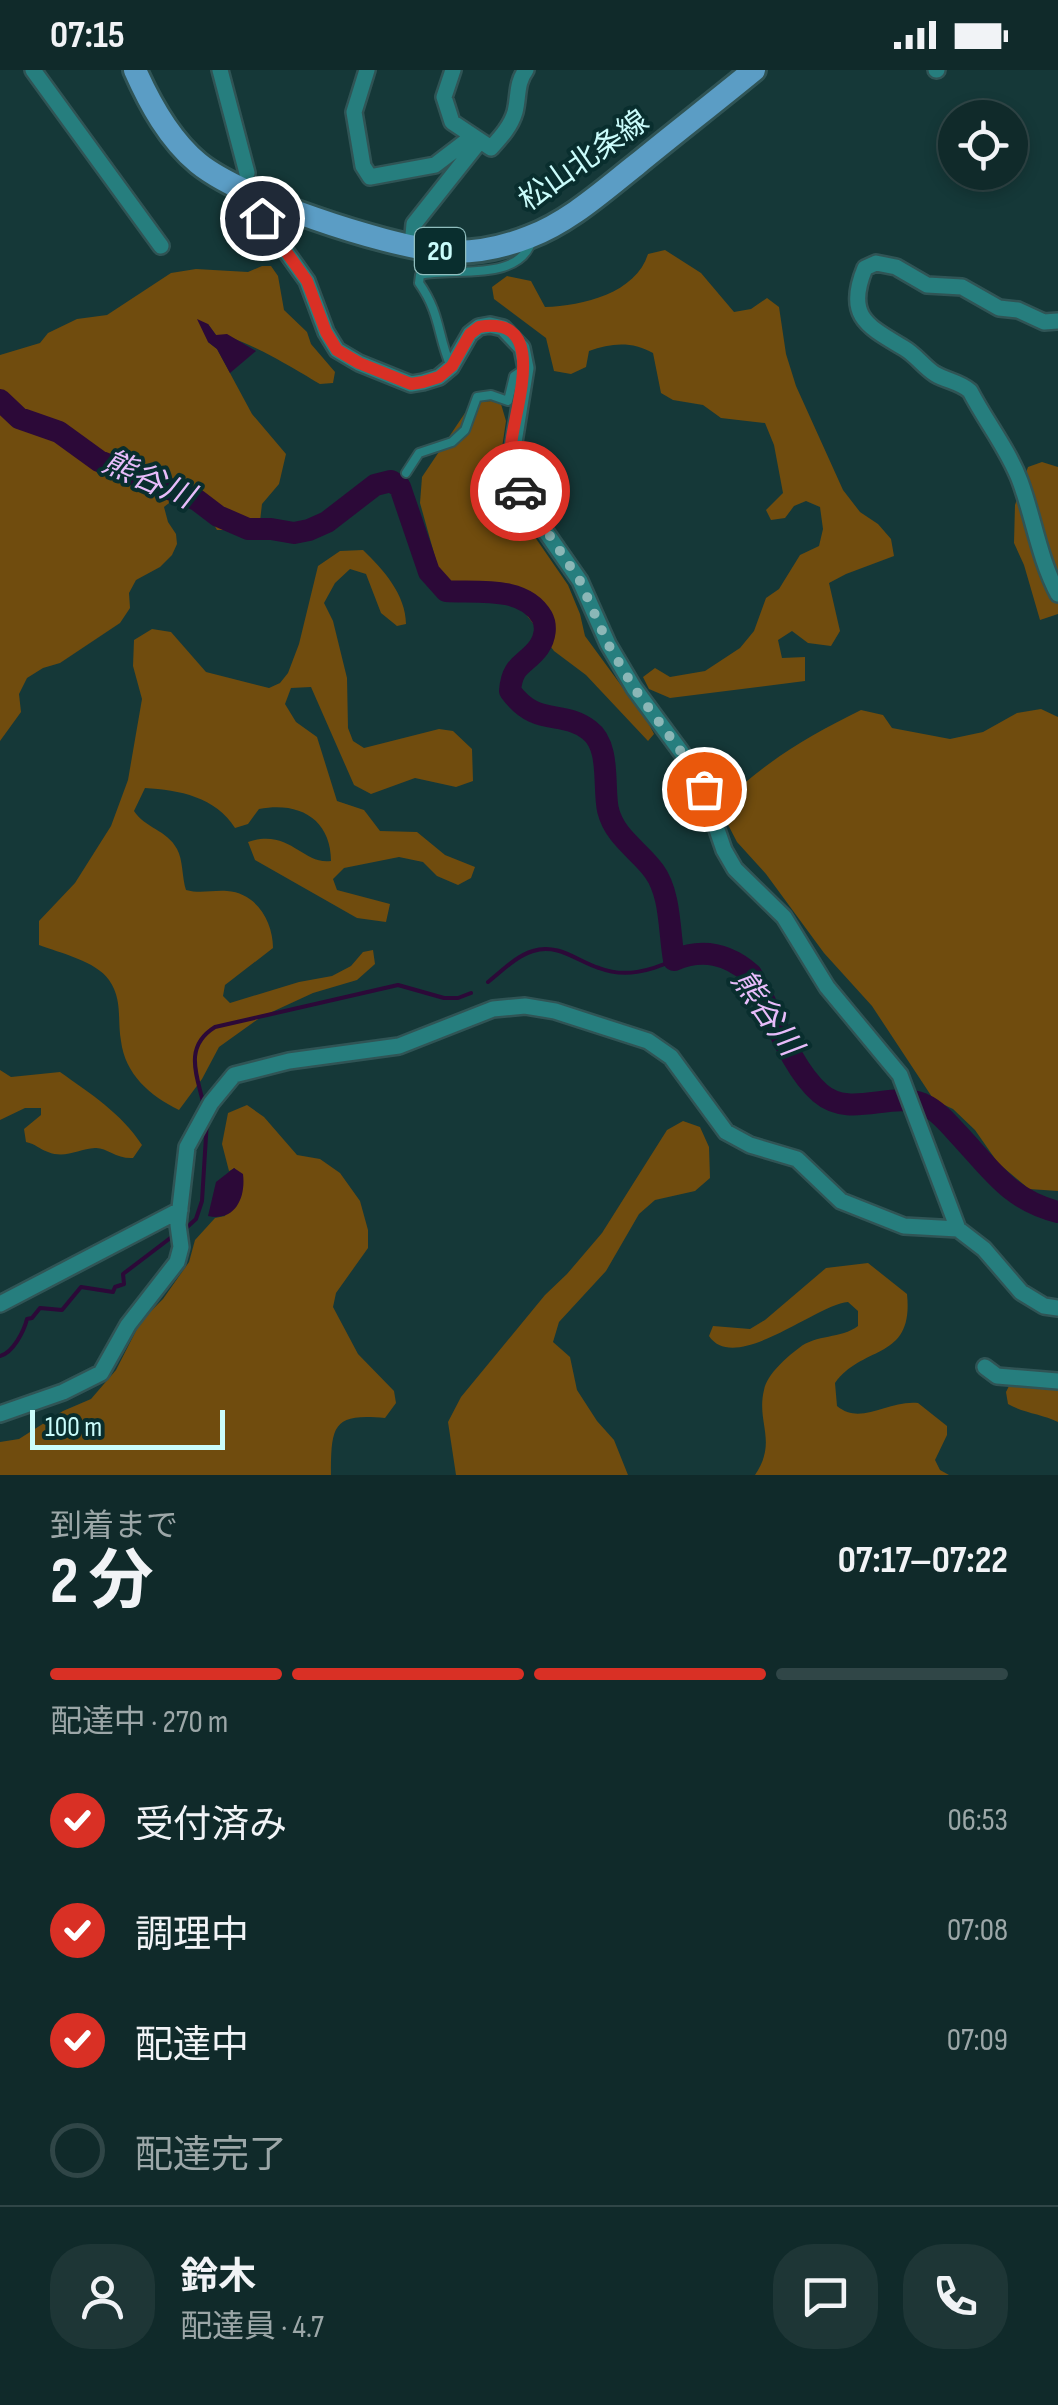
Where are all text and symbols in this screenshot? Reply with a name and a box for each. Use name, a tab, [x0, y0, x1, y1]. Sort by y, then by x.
text: 07:15	[50, 13, 125, 58]
map controls	[938, 100, 1028, 190]
button: locate	[938, 100, 1028, 190]
street label: 松山北条線	[512, 103, 656, 219]
pin	[220, 176, 305, 261]
icon: home	[235, 191, 290, 246]
road number: 20	[415, 228, 465, 274]
courier	[470, 441, 570, 541]
water label: 熊谷川	[96, 443, 203, 519]
icon: car	[493, 464, 548, 519]
pin	[662, 747, 747, 832]
icon: bag	[677, 762, 732, 817]
water label: 熊谷川	[722, 962, 811, 1066]
scale bar	[30, 1405, 225, 1450]
text: 100 m	[45, 1411, 102, 1444]
text: 到着まで	[50, 1507, 178, 1546]
text: 07:17–07:22	[838, 1538, 1008, 1583]
text: 2 分	[50, 1544, 154, 1622]
text: 配達中 · 270 m	[50, 1703, 228, 1742]
icon: check	[50, 1793, 105, 1848]
text: 06:53	[947, 1801, 1008, 1840]
text: 受付済み	[135, 1803, 287, 1848]
icon: check	[50, 1903, 105, 1958]
text: 07:08	[947, 1911, 1008, 1950]
text: 調理中	[135, 1913, 249, 1958]
icon: check	[50, 2013, 105, 2068]
text: 07:09	[947, 2021, 1008, 2060]
text: 配達中	[135, 2023, 249, 2068]
text: 配達完了	[135, 2133, 287, 2178]
button: person	[50, 2244, 155, 2349]
button: chat	[773, 2244, 878, 2349]
button: phone	[903, 2244, 1008, 2349]
text: 鈴木	[180, 2255, 256, 2300]
text: 配達員 · 4.7	[180, 2308, 324, 2347]

